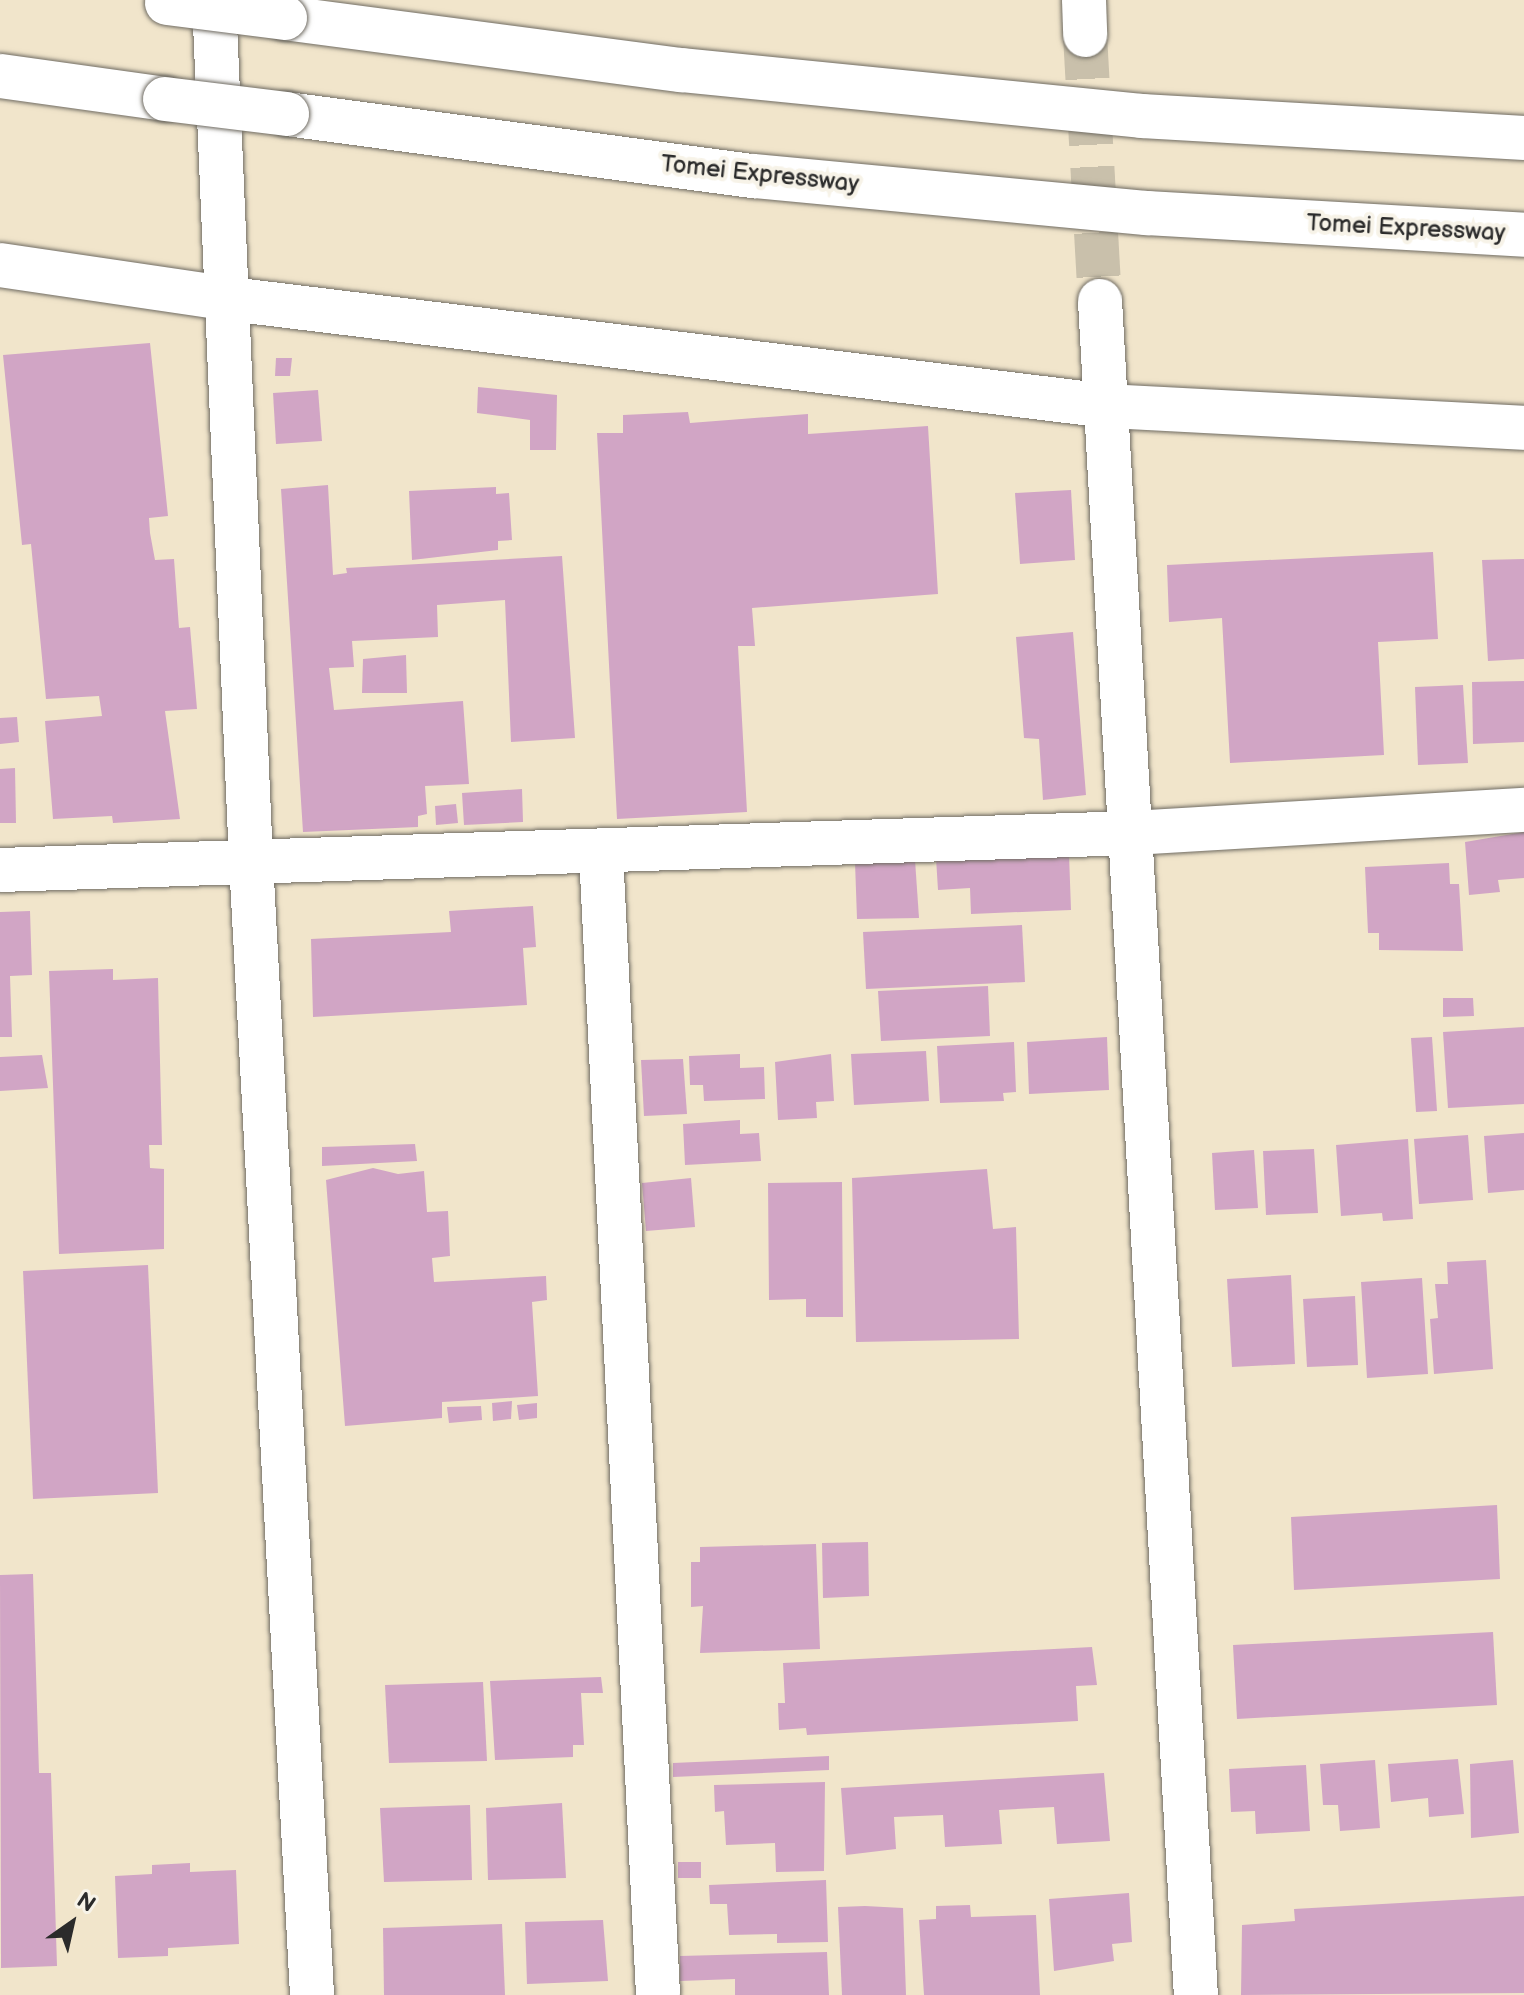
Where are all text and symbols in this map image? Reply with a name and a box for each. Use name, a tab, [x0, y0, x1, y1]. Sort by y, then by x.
street label: Tomei Expressway	[659, 149, 861, 199]
street label: Tomei Expressway	[1306, 208, 1506, 248]
north arrow	[32, 1883, 112, 1963]
text: N	[71, 1887, 100, 1919]

